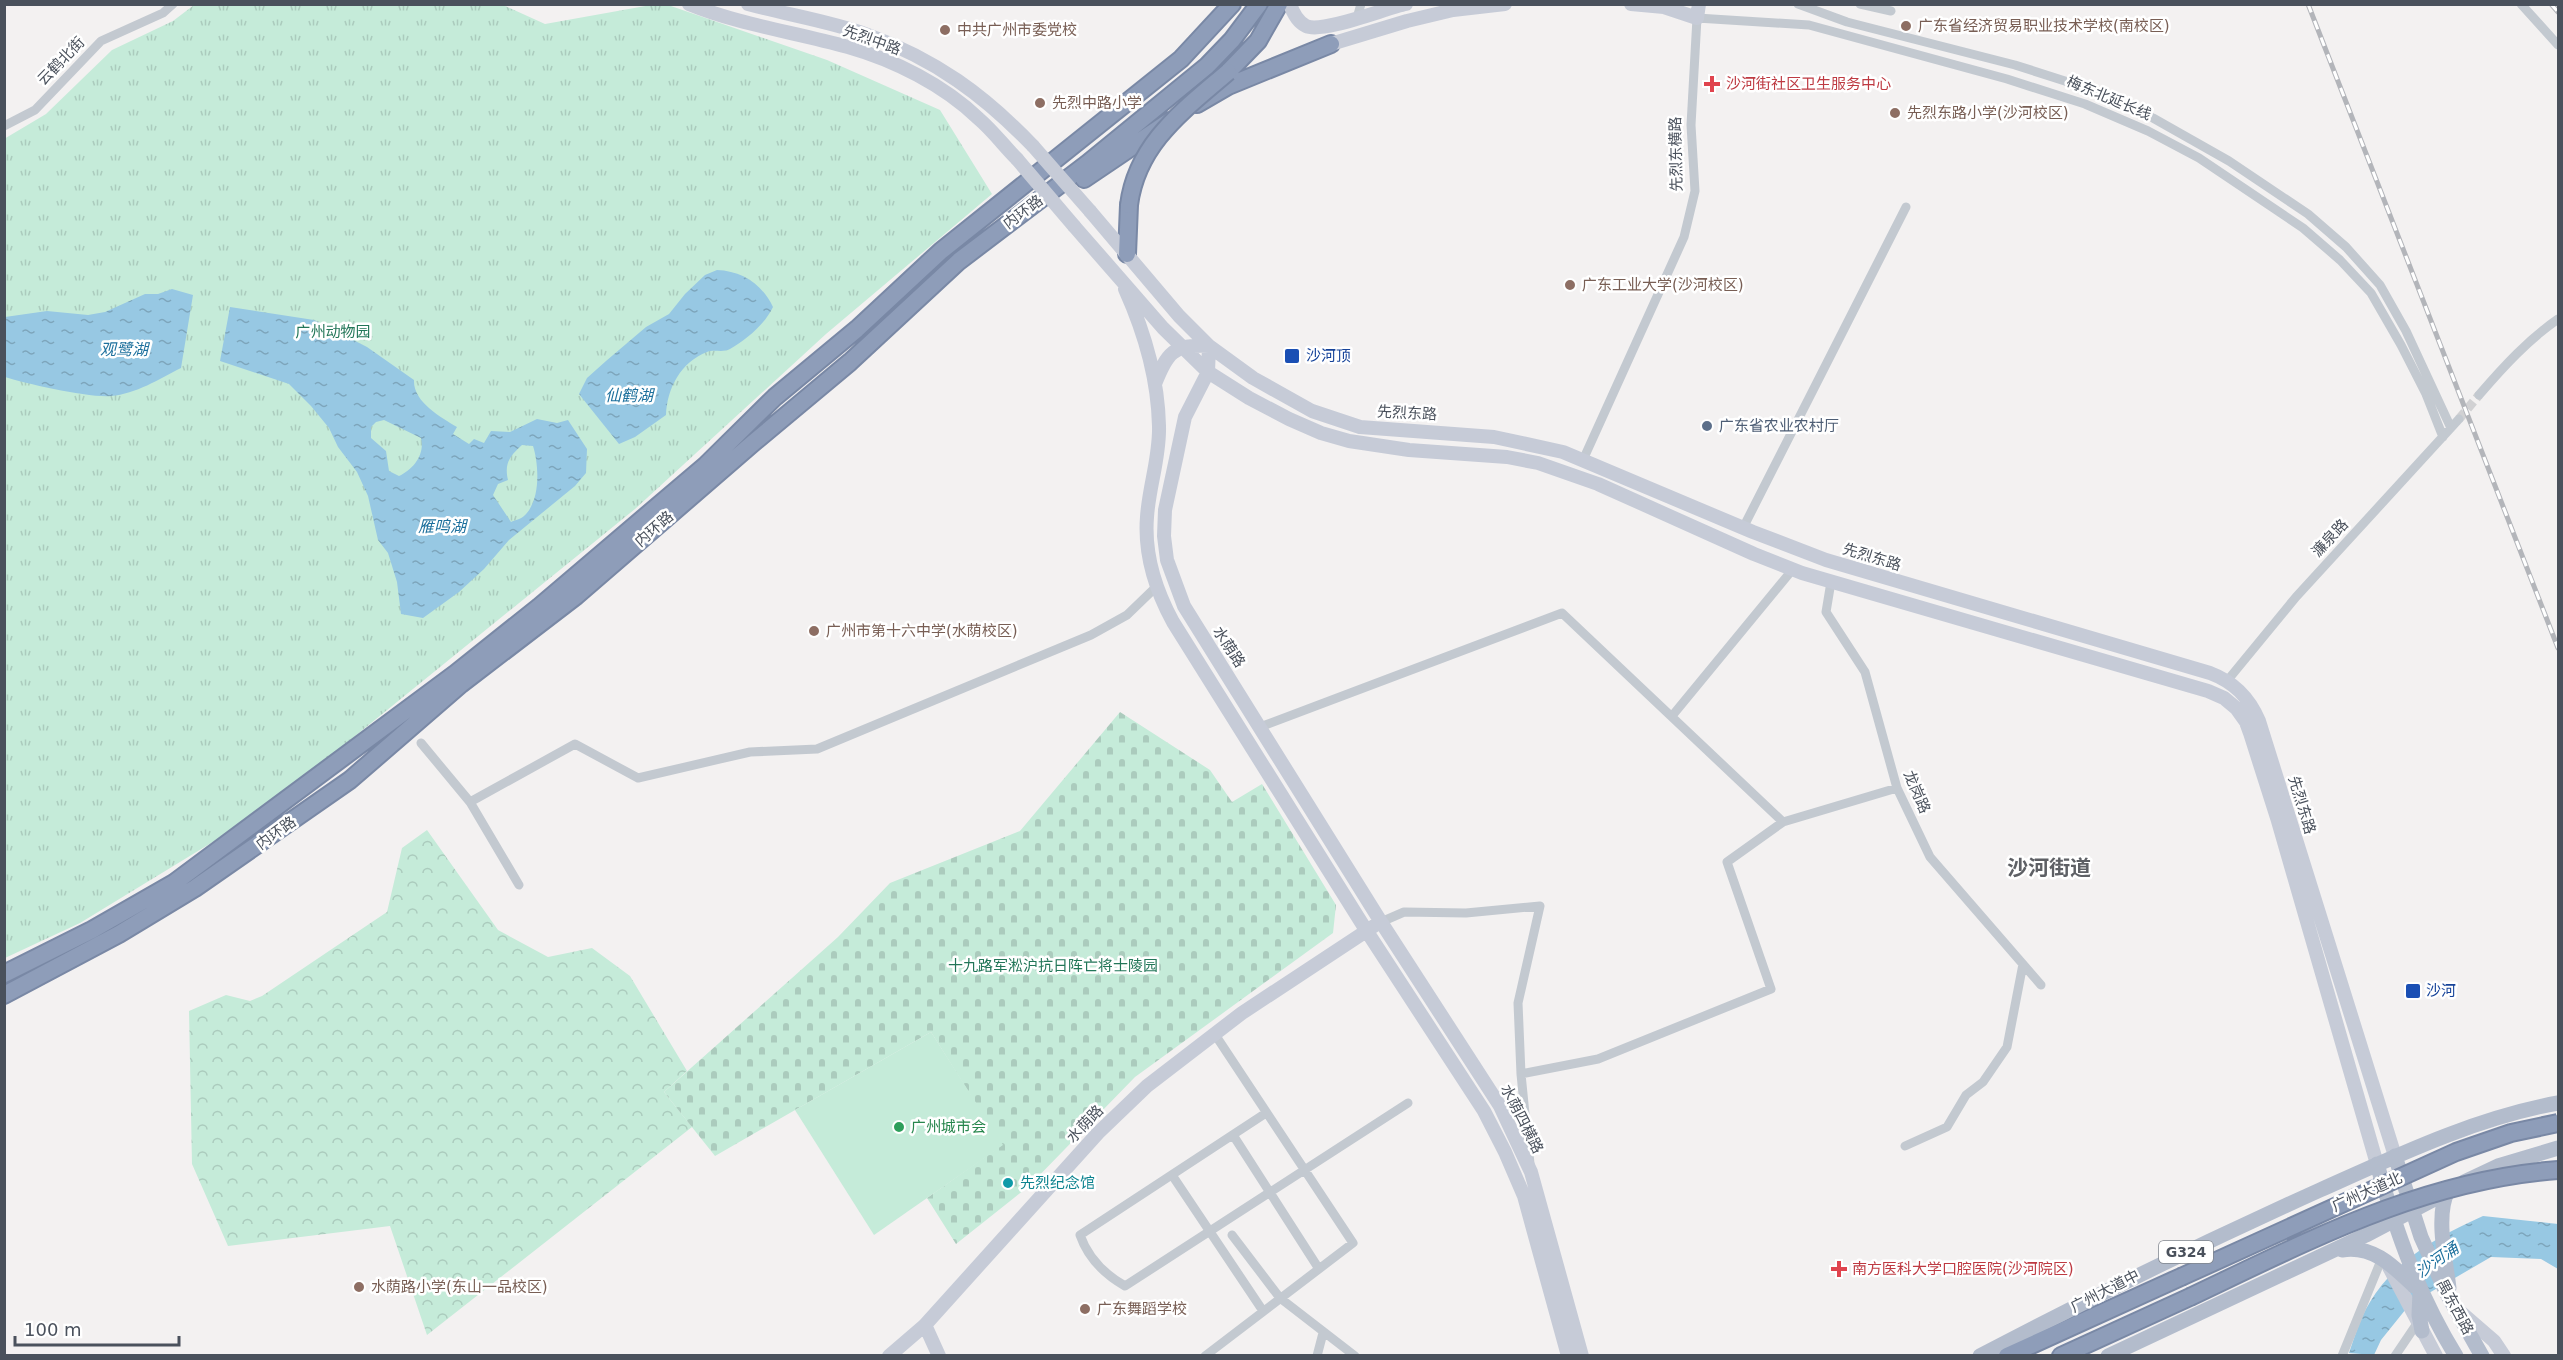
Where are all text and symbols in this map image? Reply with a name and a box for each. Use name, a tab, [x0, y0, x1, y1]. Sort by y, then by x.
place label: 广东省经济贸易职业技术学校(南校区)	[1918, 17, 2170, 35]
marker: 广东省经济贸易职业技术学校(南校区)	[1899, 19, 1913, 33]
street label: 先烈中路	[841, 21, 903, 59]
place label: 中共广州市委党校	[957, 21, 1077, 39]
marker: 中共广州市委党校	[938, 23, 952, 37]
street label: 云鹤北街	[34, 33, 88, 89]
street label: 梅东北延长线	[2064, 72, 2154, 124]
marker: 沙河街社区卫生服务中心	[1703, 75, 1721, 93]
place label: 沙河街社区卫生服务中心	[1726, 75, 1891, 93]
place label: 先烈中路小学	[1052, 94, 1142, 112]
marker: 先烈中路小学	[1033, 96, 1047, 110]
place label: 先烈东路小学(沙河校区)	[1907, 104, 2069, 122]
marker: 先烈东路小学(沙河校区)	[1888, 106, 1902, 120]
street label: 先烈东横路	[1666, 116, 1686, 192]
street label: 内环路	[1000, 191, 1046, 233]
place label: 广东工业大学(沙河校区)	[1582, 276, 1744, 294]
marker: 广东工业大学(沙河校区)	[1563, 278, 1577, 292]
park label: 广州动物园	[295, 323, 371, 341]
water label: 观鹭湖	[100, 340, 151, 359]
marker: 沙河顶	[1283, 347, 1301, 365]
place label: 沙河顶	[1306, 347, 1351, 365]
water label: 仙鹤湖	[605, 386, 656, 405]
street label: 先烈东路	[1377, 402, 1437, 424]
place label: 广东省农业农村厅	[1719, 417, 1839, 435]
marker: 广东省农业农村厅	[1700, 419, 1714, 433]
street label: 内环路	[631, 507, 677, 551]
street label: 濂泉路	[2308, 515, 2352, 561]
water label: 雁鸣湖	[418, 517, 469, 536]
street label: 先烈东路	[1841, 540, 1903, 574]
place label: 广州市第十六中学(水荫校区)	[826, 622, 1018, 640]
street label: 水荫路	[1209, 623, 1249, 671]
marker: 广州市第十六中学(水荫校区)	[807, 624, 821, 638]
street label: 龙岗路	[1900, 768, 1934, 816]
street label: 先烈东路	[2285, 774, 2319, 836]
street label: 内环路	[253, 812, 299, 854]
district label: 沙河街道	[2007, 856, 2091, 880]
park label: 十九路军淞沪抗日阵亡将士陵园	[948, 957, 1158, 975]
marker: 沙河	[2404, 982, 2422, 1000]
place label: 沙河	[2426, 982, 2456, 1000]
street label: 水荫四横路	[1497, 1081, 1547, 1157]
street label: 水荫路	[1063, 1102, 1107, 1146]
place label: 广州城市会	[911, 1118, 986, 1136]
marker: 广州城市会	[892, 1120, 906, 1134]
street label: 广州大道北	[2329, 1169, 2405, 1215]
place label: 先烈纪念馆	[1020, 1174, 1095, 1192]
marker: 先烈纪念馆	[1001, 1176, 1015, 1190]
water label: 沙河涌	[2412, 1237, 2464, 1282]
road number: G324	[2159, 1241, 2213, 1263]
marker: 南方医科大学口腔医院(沙河院区)	[1830, 1260, 1848, 1278]
place label: 南方医科大学口腔医院(沙河院区)	[1852, 1260, 2074, 1278]
street label: 广州大道中	[2067, 1266, 2143, 1316]
street label: 禺东西路	[2433, 1276, 2477, 1338]
place label: 水荫路小学(东山一品校区)	[371, 1278, 548, 1296]
marker: 水荫路小学(东山一品校区)	[352, 1280, 366, 1294]
place label: 广东舞蹈学校	[1097, 1300, 1187, 1318]
marker: 广东舞蹈学校	[1078, 1302, 1092, 1316]
scale bar	[15, 1309, 178, 1347]
text: 100 m	[24, 1319, 82, 1340]

